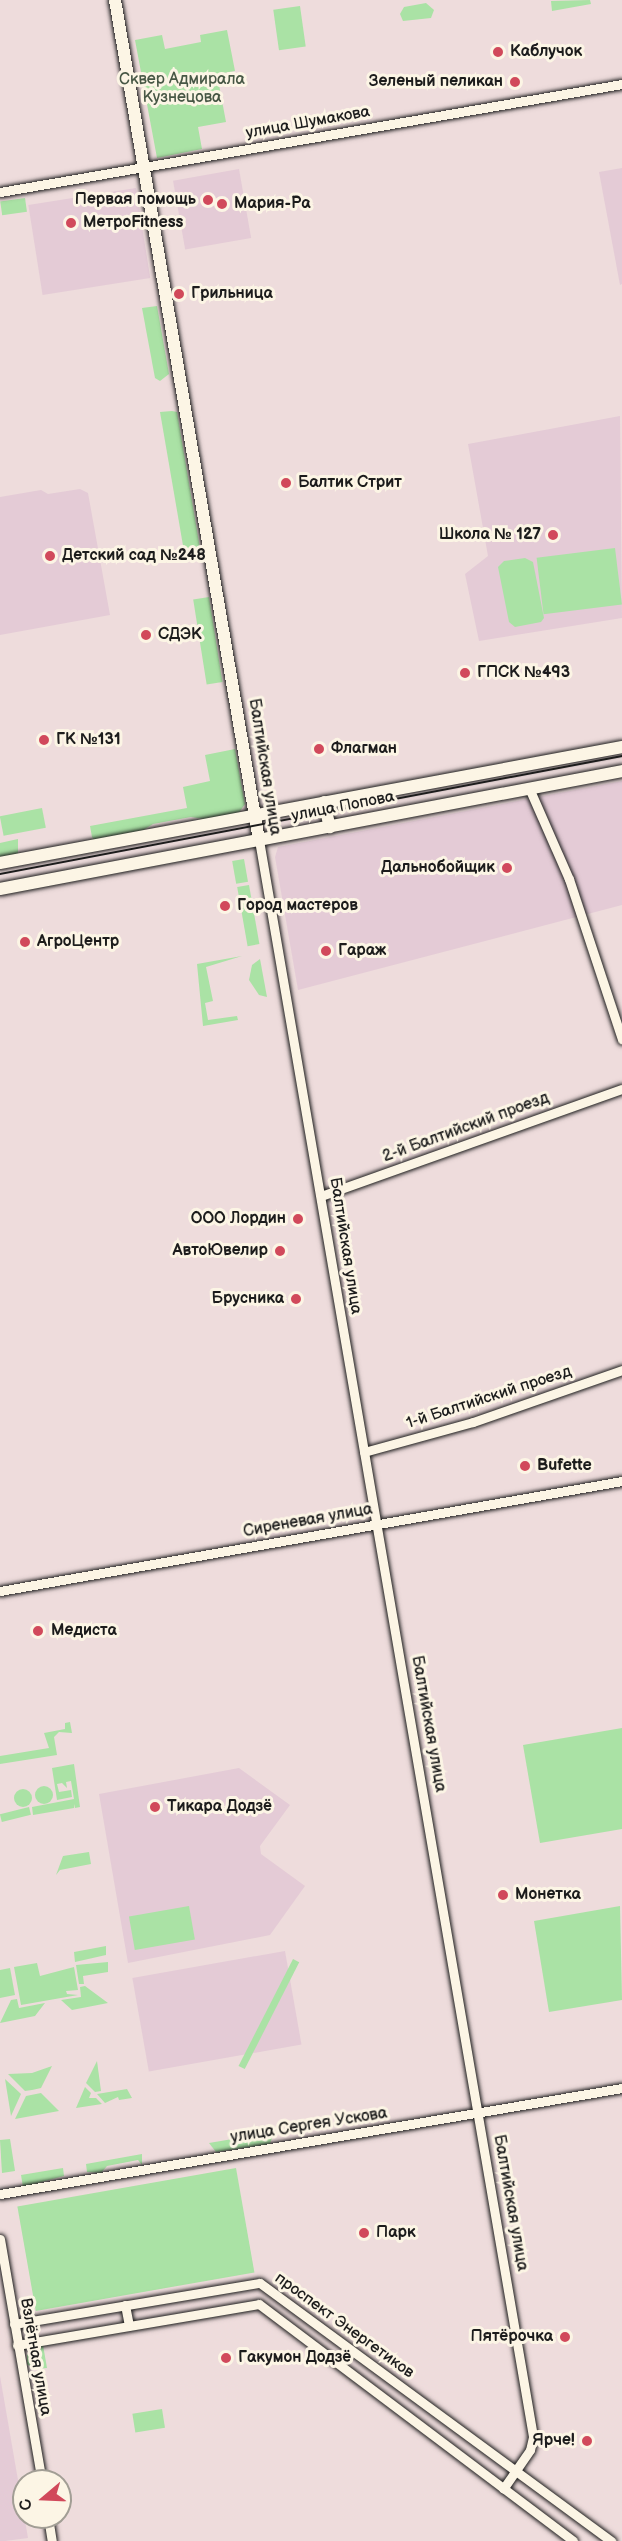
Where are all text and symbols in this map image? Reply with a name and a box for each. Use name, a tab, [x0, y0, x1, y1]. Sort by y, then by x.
place label: Каблучок	[510, 42, 582, 62]
marker: Каблучок	[491, 45, 505, 59]
park label: Сквер Адмирала Кузнецова	[119, 70, 245, 108]
place label: Зеленый пеликан	[369, 72, 503, 92]
marker: Зеленый пеликан	[508, 75, 522, 89]
street label: улица Шумакова	[244, 103, 372, 143]
place label: Первая помощь	[75, 190, 196, 210]
marker: Первая помощь	[201, 193, 215, 207]
place label: Мария-Ра	[234, 194, 311, 214]
marker: Мария-Ра	[215, 197, 229, 211]
place label: МетроFitness	[83, 213, 183, 233]
marker: МетроFitness	[64, 216, 78, 230]
place label: Грильница	[191, 284, 273, 304]
marker: Грильница	[172, 287, 186, 301]
place label: Балтик Стрит	[298, 473, 402, 493]
marker: Балтик Стрит	[279, 476, 293, 490]
place label: Школа № 127	[439, 525, 541, 545]
marker: Школа № 127	[546, 528, 560, 542]
place label: Детский сад №248	[62, 546, 206, 566]
marker: Детский сад №248	[43, 549, 57, 563]
place label: СДЭК	[158, 625, 202, 645]
marker: СДЭК	[139, 628, 153, 642]
place label: ГПСК №493	[477, 663, 570, 683]
marker: ГПСК №493	[458, 666, 472, 680]
street label: Балтийская улица	[244, 697, 284, 837]
place label: ГК №131	[56, 730, 121, 750]
marker: ГК №131	[37, 733, 51, 747]
place label: Флагман	[331, 739, 397, 759]
marker: Флагман	[312, 742, 326, 756]
street label: улица Попова	[290, 788, 396, 826]
place label: Дальнобойщик	[381, 858, 495, 878]
marker: Дальнобойщик	[500, 861, 514, 875]
place label: Город мастеров	[237, 896, 358, 916]
marker: Город мастеров	[218, 899, 232, 913]
place label: АгроЦентр	[37, 932, 119, 952]
marker: АгроЦентр	[18, 935, 32, 949]
place label: Гараж	[338, 941, 386, 961]
marker: Гараж	[319, 944, 333, 958]
street label: 2-й Балтийский проезд	[380, 1089, 552, 1167]
street label: Балтийская улица	[325, 1176, 365, 1316]
place label: ООО Лордин	[191, 1209, 286, 1229]
marker: ООО Лордин	[291, 1212, 305, 1226]
place label: АвтоЮвелир	[173, 1241, 268, 1261]
marker: АвтоЮвелир	[273, 1244, 287, 1258]
place label: Брусника	[212, 1289, 284, 1309]
marker: Брусника	[289, 1292, 303, 1306]
street label: 1-й Балтийский проезд	[404, 1362, 574, 1434]
place label: Bufette	[537, 1456, 592, 1476]
marker: Bufette	[518, 1459, 532, 1473]
street label: Сиреневая улица	[242, 1500, 374, 1542]
place label: Медиста	[51, 1621, 117, 1641]
marker: Медиста	[29, 1622, 47, 1640]
street label: Балтийская улица	[407, 1654, 449, 1794]
place label: Тикара Додзё	[167, 1797, 272, 1817]
marker: Тикара Додзё	[148, 1800, 162, 1814]
place label: Монетка	[515, 1885, 581, 1905]
marker: Монетка	[496, 1888, 510, 1902]
street label: улица Сергея Ускова	[229, 2104, 389, 2148]
street label: Балтийская улица	[489, 2133, 531, 2273]
place label: Парк	[376, 2223, 416, 2243]
marker: Парк	[357, 2226, 371, 2240]
street label: проспект Энергетиков	[271, 2269, 417, 2383]
street label: Взлётная улица	[15, 2297, 55, 2417]
place label: Пятёрочка	[471, 2327, 553, 2347]
marker: Пятёрочка	[558, 2330, 572, 2344]
place label: Гакумон Додзё	[238, 2348, 351, 2368]
marker: Гакумон Додзё	[219, 2351, 233, 2365]
place label: Ярче!	[532, 2431, 575, 2451]
marker: Ярче!	[580, 2434, 594, 2448]
north arrow	[12, 2469, 72, 2529]
text: С	[16, 2496, 37, 2513]

